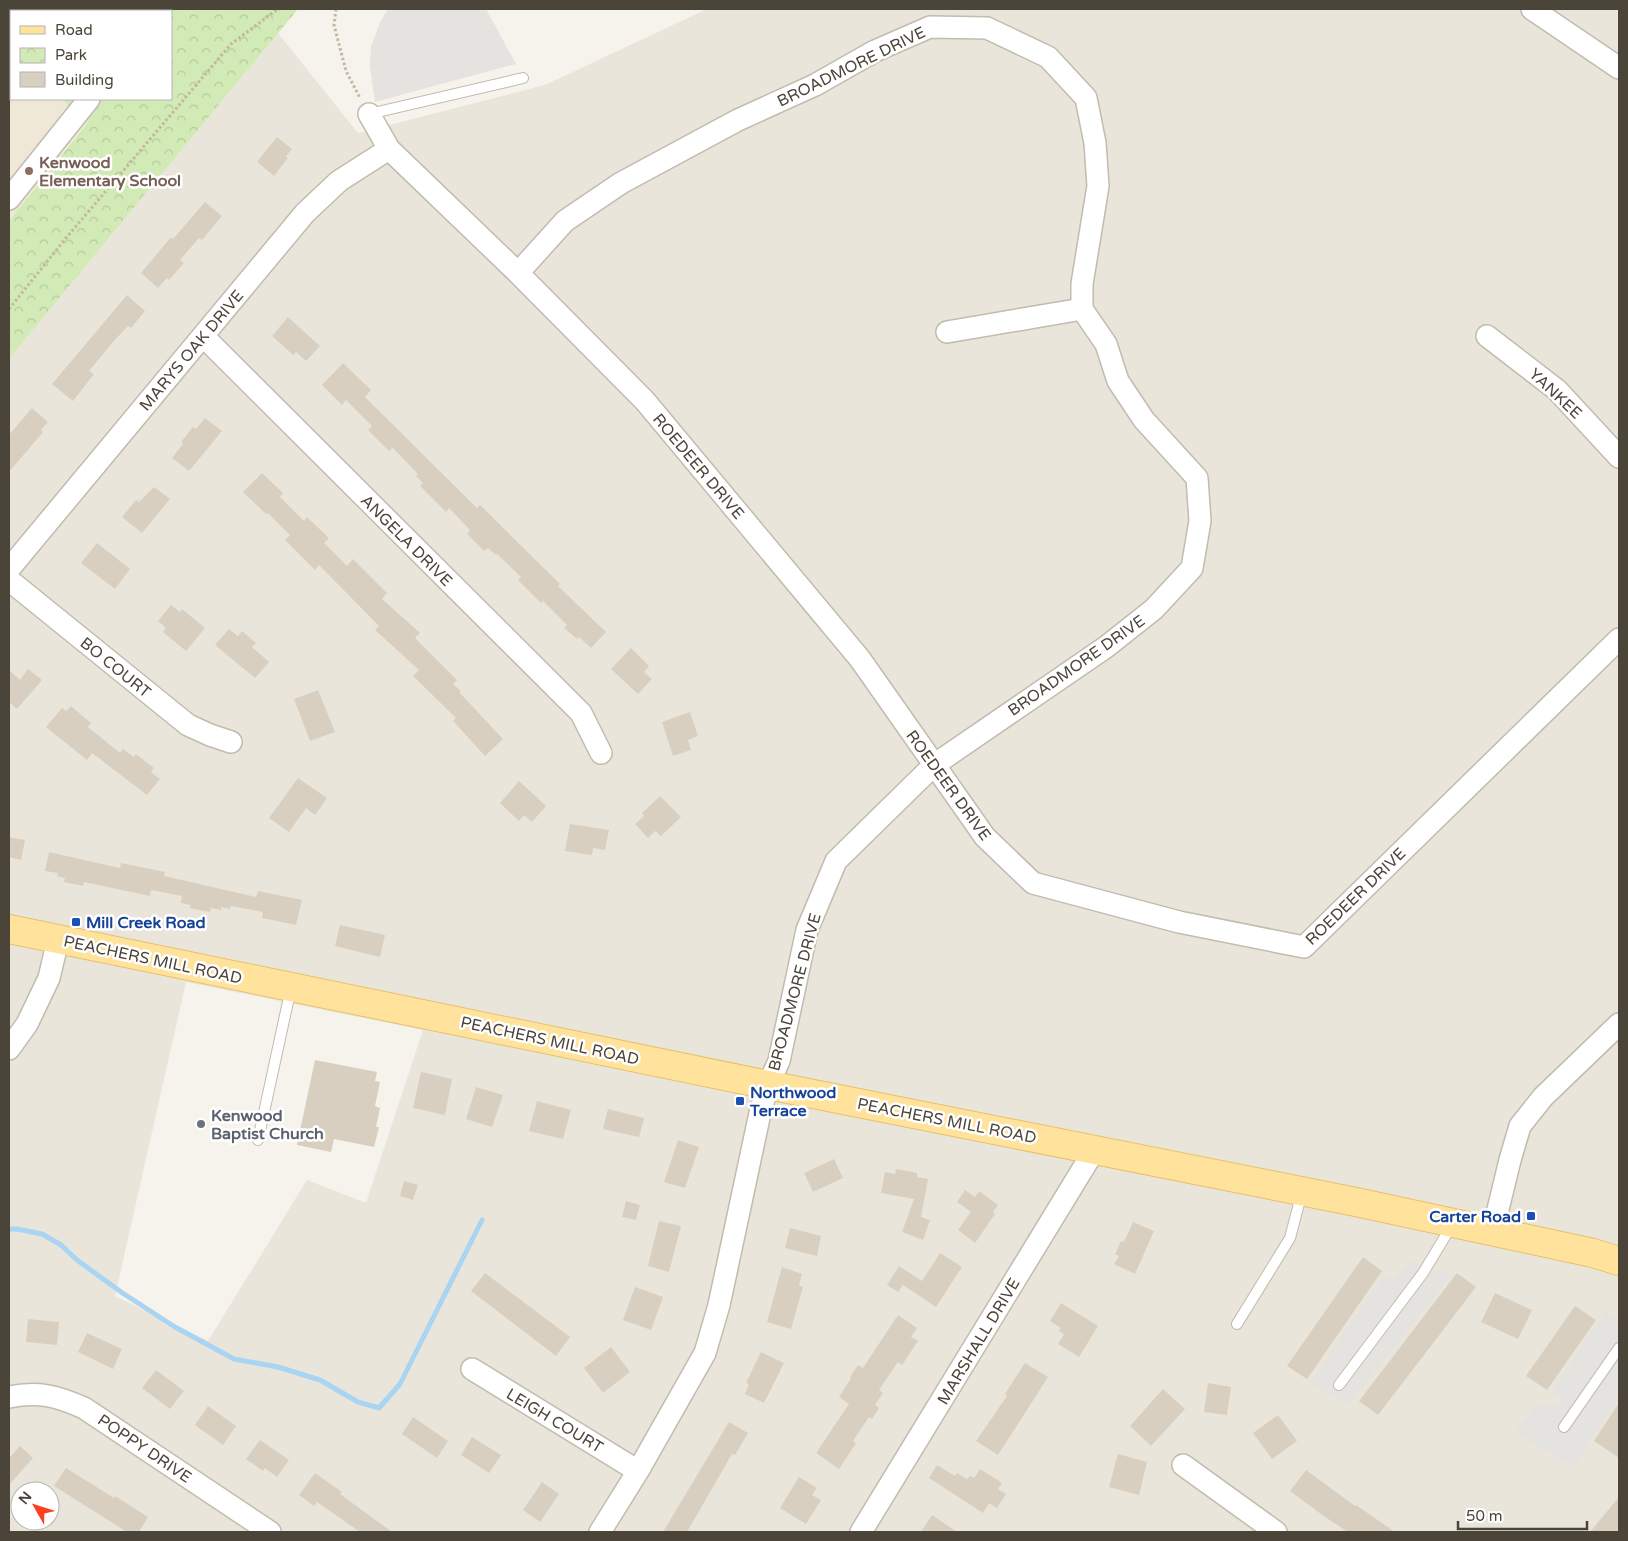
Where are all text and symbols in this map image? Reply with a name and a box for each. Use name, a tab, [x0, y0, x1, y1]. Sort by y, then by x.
legend	[10, 10, 172, 100]
text: Road	[55, 21, 93, 39]
street label: BROADMORE DRIVE	[774, 22, 929, 112]
text: Park	[55, 46, 87, 64]
text: Building	[55, 71, 114, 89]
place label: Kenwood Elementary School	[39, 153, 181, 191]
marker: Kenwood Elementary School	[23, 165, 35, 177]
street label: MARYS OAK DRIVE	[135, 286, 248, 415]
street label: YANKEE	[1525, 364, 1586, 423]
street label: ROEDEER DRIVE	[648, 410, 748, 524]
street label: ANGELA DRIVE	[356, 491, 456, 591]
street label: BROADMORE DRIVE	[1004, 611, 1149, 721]
street label: BO COURT	[76, 633, 155, 703]
street label: ROEDEER DRIVE	[901, 726, 995, 845]
street label: ROEDEER DRIVE	[1301, 844, 1410, 950]
street label: BROADMORE DRIVE	[764, 911, 826, 1073]
place label: Mill Creek Road	[86, 913, 206, 933]
marker: Mill Creek Road	[70, 916, 82, 928]
street label: PEACHERS MILL ROAD	[62, 931, 244, 989]
street label: PEACHERS MILL ROAD	[459, 1012, 641, 1070]
place label: Northwood Terrace	[749, 1083, 836, 1121]
street label: PEACHERS MILL ROAD	[855, 1094, 1038, 1148]
marker: Northwood Terrace	[734, 1095, 746, 1107]
place label: Kenwood Baptist Church	[211, 1106, 324, 1144]
marker: Kenwood Baptist Church	[195, 1118, 207, 1130]
place label: Carter Road	[1429, 1207, 1521, 1227]
marker: Carter Road	[1525, 1210, 1537, 1222]
street label: MARSHALL DRIVE	[933, 1274, 1025, 1409]
street label: LEIGH COURT	[502, 1384, 607, 1458]
street label: POPPY DRIVE	[94, 1410, 195, 1488]
north arrow	[10, 1481, 60, 1531]
text: N	[15, 1488, 35, 1508]
scale bar	[1458, 1498, 1587, 1530]
text: 50 m	[1466, 1507, 1503, 1525]

